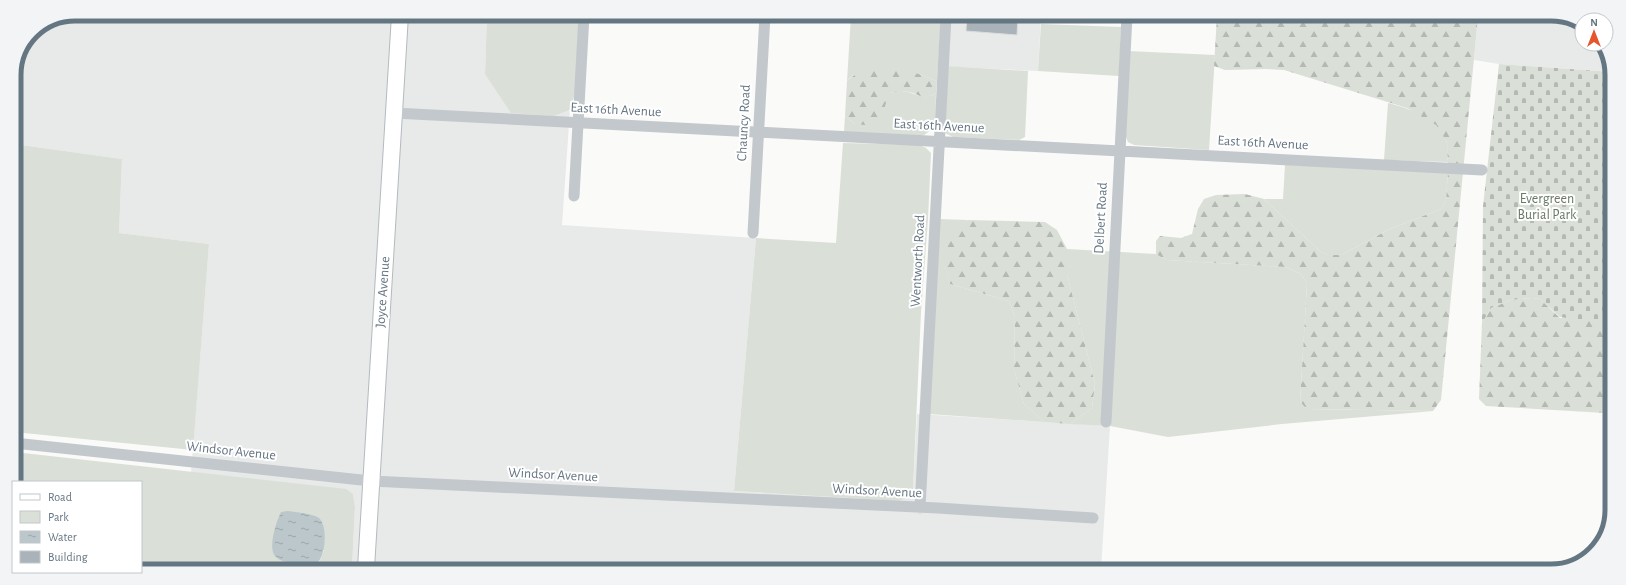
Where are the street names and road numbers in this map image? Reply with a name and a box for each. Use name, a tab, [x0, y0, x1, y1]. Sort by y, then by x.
street label: Chauncy Road	[735, 84, 753, 162]
street label: East 16th Avenue	[570, 101, 662, 119]
street label: East 16th Avenue	[893, 117, 985, 135]
street label: East 16th Avenue	[1217, 134, 1309, 152]
street label: Delbert Road	[1092, 182, 1110, 254]
street label: Wentworth Road	[909, 214, 927, 308]
street label: Joyce Avenue	[374, 256, 392, 328]
street label: Windsor Avenue	[186, 439, 276, 463]
street label: Windsor Avenue	[508, 466, 598, 484]
street label: Windsor Avenue	[832, 482, 922, 500]

